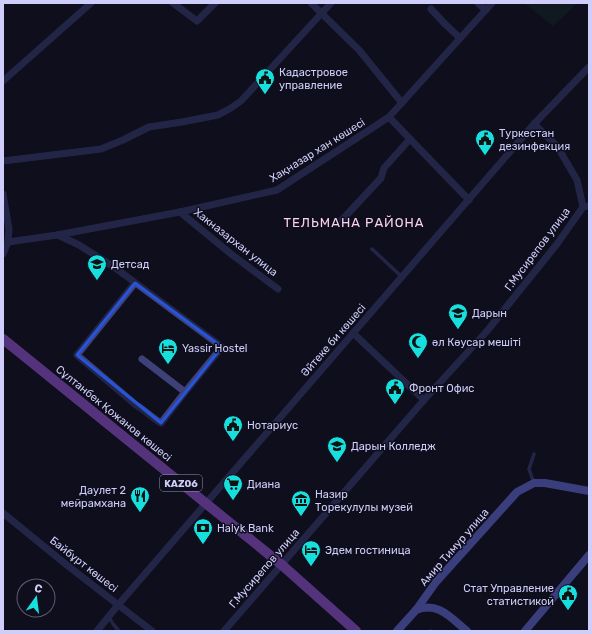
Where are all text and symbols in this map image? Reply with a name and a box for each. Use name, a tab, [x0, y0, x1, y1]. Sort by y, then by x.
place label: Кадастровое управление	[279, 66, 348, 92]
public building icon: Кадастровое управление	[254, 67, 276, 95]
street label: Хақназар хан көшесі	[267, 116, 367, 185]
place label: Туркестан дезинфекция	[499, 127, 570, 153]
public building icon: Туркестан дезинфекция	[474, 128, 496, 156]
street label: Г.Мусирепов улица	[502, 205, 573, 293]
street label: Хакназархан улица	[191, 206, 280, 279]
district label: ТЕЛЬМАНА РАЙОНА	[283, 215, 425, 230]
school or university icon: Детсад	[86, 253, 108, 281]
place label: Детсад	[111, 258, 150, 271]
street label: Әйтеке би көшесі	[298, 301, 368, 379]
school or university icon: Дарын	[447, 302, 469, 330]
place label: Дарын	[472, 307, 507, 320]
mosque icon: әл Кәусар мешіті	[407, 331, 429, 359]
place label: әл Кәусар мешіті	[432, 336, 521, 349]
hotel icon: Yassir Hostel	[157, 337, 179, 365]
place label: Yassir Hostel	[182, 342, 248, 355]
street label: Сұлтанбек Қожанов көшесі	[53, 363, 174, 464]
public building icon: Фронт Офис	[384, 377, 406, 405]
place label: Фронт Офис	[409, 382, 474, 395]
public building icon: Нотариус	[222, 414, 244, 442]
place label: Нотариус	[247, 419, 298, 432]
school or university icon: Дарын Колледж	[326, 435, 348, 463]
place label: Дарын Колледж	[351, 440, 436, 453]
supermarket icon: Диана	[222, 473, 244, 501]
road number: KАZ06	[160, 475, 202, 491]
place label: Диана	[247, 478, 280, 491]
place label: Даулет 2 мейрамхана	[61, 484, 126, 510]
restaurant icon: Даулет 2 мейрамхана	[129, 485, 151, 513]
place label: Назир Торекулулы музей	[315, 488, 413, 514]
museum icon: Назир Торекулулы музей	[290, 489, 312, 517]
street label: Амир Тимур улица	[417, 506, 492, 589]
bank icon: Halyk Bank	[192, 517, 214, 545]
place label: Halyk Bank	[217, 522, 274, 535]
street label: Г.Мусирепов улица	[226, 526, 302, 611]
street label: Байбұрт көшесі	[47, 534, 120, 595]
hotel icon: Эдем гостиница	[300, 539, 322, 567]
place label: Эдем гостиница	[325, 544, 411, 557]
north arrow	[16, 578, 56, 618]
text: С	[33, 582, 44, 596]
place label: Стат Управление статистикой	[463, 582, 554, 608]
public building icon: Стат Управление статистикой	[557, 583, 579, 611]

